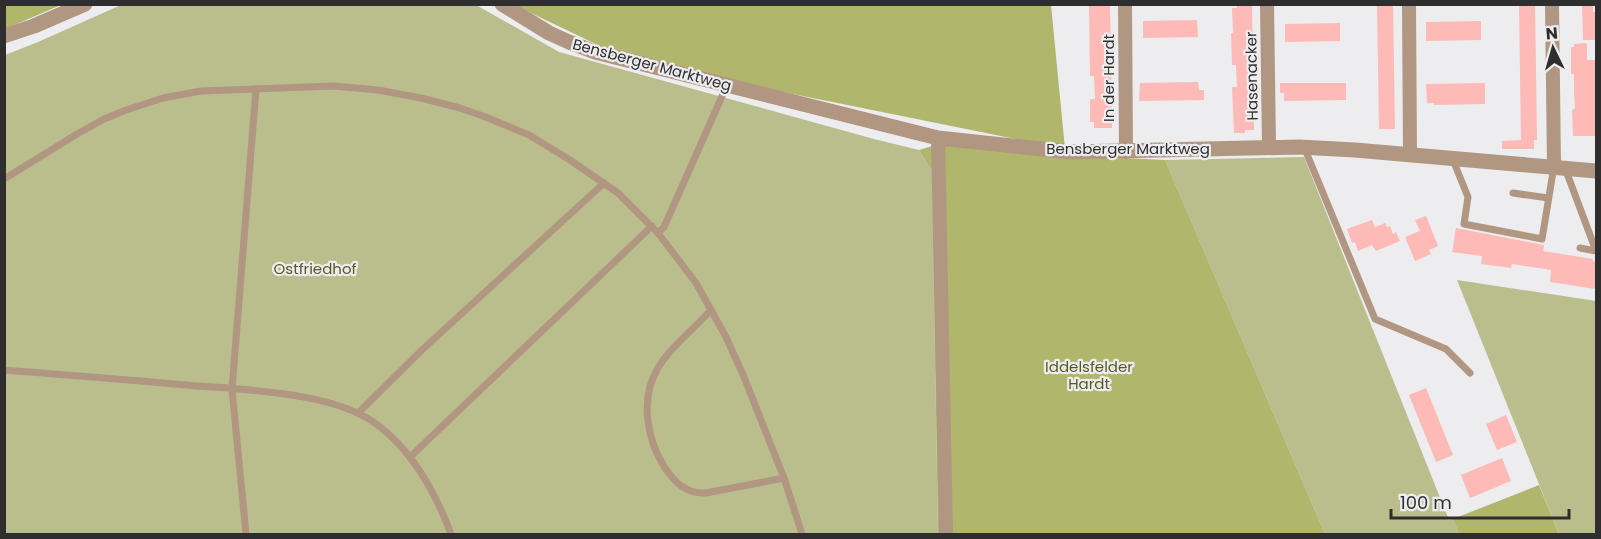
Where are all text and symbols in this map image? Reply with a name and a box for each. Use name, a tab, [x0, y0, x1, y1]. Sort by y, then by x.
north arrow	[1523, 18, 1583, 78]
text: N	[1545, 22, 1559, 46]
street label: Hasenacker	[1240, 31, 1263, 121]
street label: Bensberger Marktweg	[570, 33, 734, 96]
street label: In der Hardt	[1098, 34, 1119, 122]
street label: Bensberger Marktweg	[1046, 138, 1210, 159]
park label: Ostfriedhof	[274, 258, 356, 279]
park label: Iddelsfelder Hardt	[1045, 356, 1133, 394]
scale bar	[1391, 482, 1570, 520]
text: 100 m	[1400, 490, 1452, 515]

